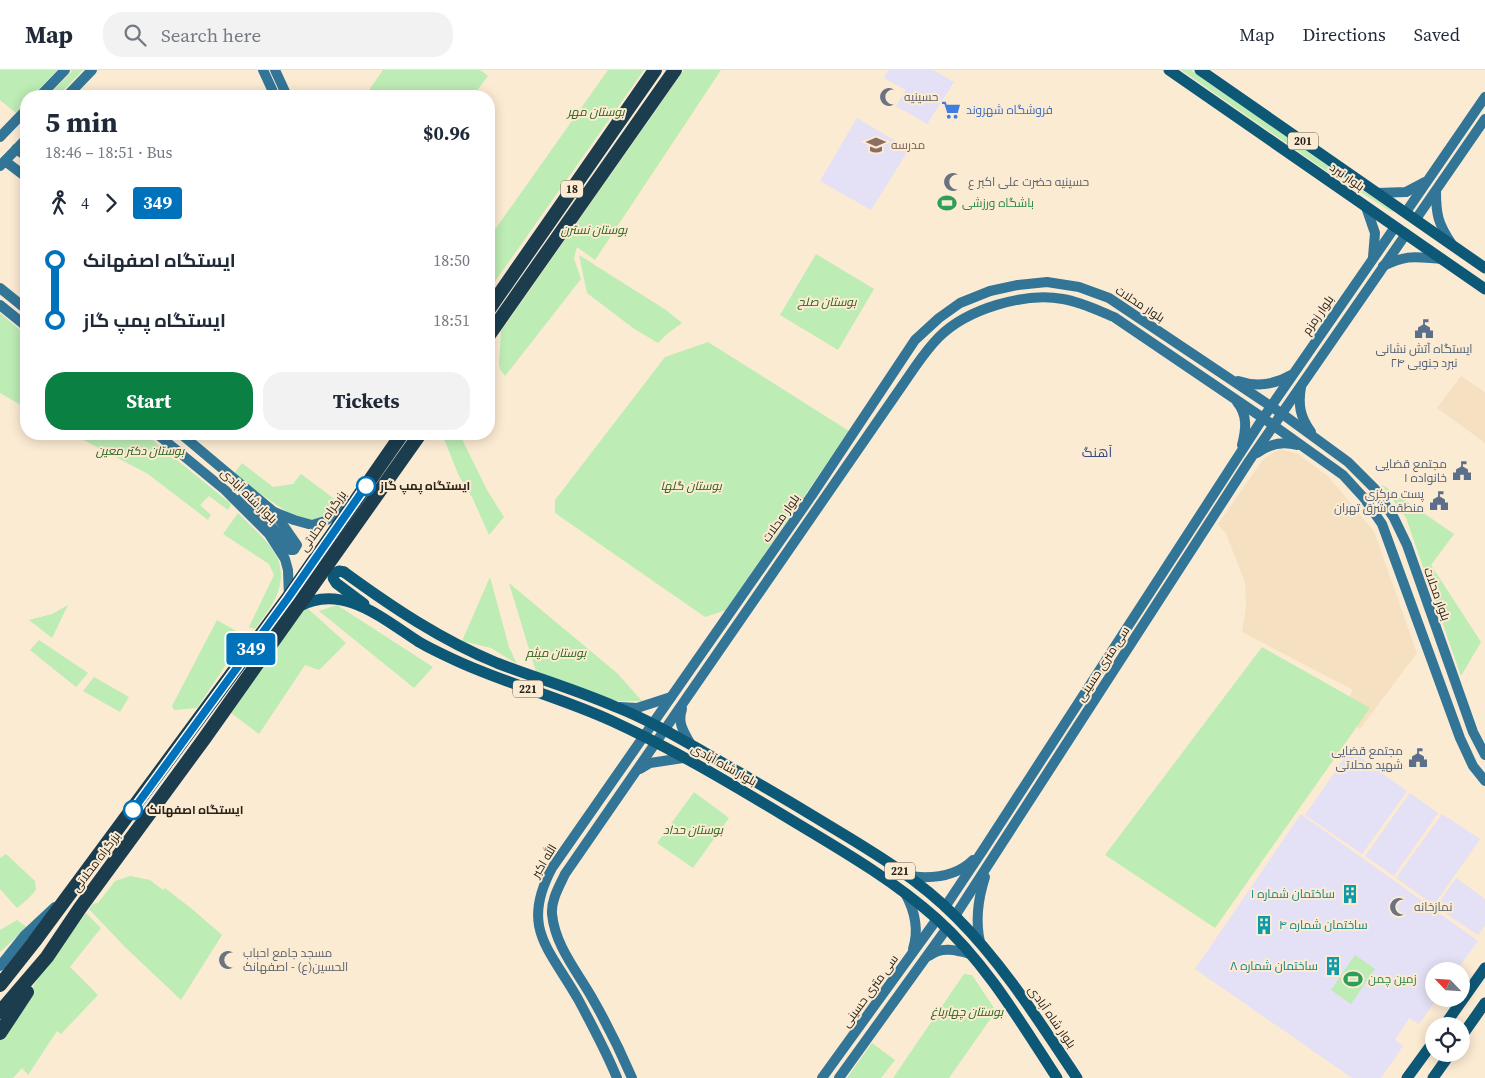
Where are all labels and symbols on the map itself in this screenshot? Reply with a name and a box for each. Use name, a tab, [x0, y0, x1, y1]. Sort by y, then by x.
mosque icon: حسینیه	[878, 86, 900, 108]
place label: حسینیه	[904, 89, 939, 105]
supermarket icon: فروشگاه شهروند	[940, 99, 962, 121]
place label: فروشگاه شهروند	[966, 102, 1053, 118]
park label: بوستان مهر	[565, 104, 625, 120]
road number: 201	[1288, 132, 1318, 150]
school or university icon: مدرسه	[865, 134, 887, 156]
place label: مدرسه	[891, 137, 925, 153]
street label: بلوار نبرد	[1326, 159, 1368, 195]
mosque icon: حسینیه حضرت علی اکبر ع	[942, 171, 964, 193]
place label: حسینیه حضرت علی اکبر ع	[968, 174, 1089, 190]
road number: 18	[561, 180, 583, 198]
sports icon: باشگاه ورزشی	[936, 192, 958, 214]
place label: باشگاه ورزشی	[962, 195, 1034, 211]
park label: بوستان نسترن	[561, 222, 628, 238]
street label: بلوار محلات	[1112, 282, 1168, 326]
street label: بلوار زمزم	[1299, 292, 1337, 338]
park label: بوستان صلح	[797, 294, 857, 310]
public building icon: ایستگاه آتش نشانی ۲۴ نبرد جنوبی	[1413, 318, 1435, 340]
place label: ایستگاه آتش نشانی ۲۴ نبرد جنوبی	[1375, 341, 1473, 371]
district label: آهنگ	[1082, 442, 1112, 462]
park label: بوستان دکتر معین	[96, 443, 185, 459]
place label: مجتمع قضایی خانواده ۱	[1375, 456, 1447, 486]
public building icon: مجتمع قضایی خانواده ۱	[1451, 460, 1473, 482]
street label: بلوار شاه آبادی	[217, 465, 281, 527]
marker: ایستگاه پمپ گاز	[356, 476, 376, 496]
place label: ایستگاه پمپ گاز	[379, 478, 470, 495]
park label: بوستان گلها	[660, 478, 722, 494]
place label: پست مرکزی منطقه شرق تهران	[1334, 486, 1425, 516]
street label: بزرگراه محلاتی	[296, 487, 350, 555]
public building icon: پست مرکزی منطقه شرق تهران	[1428, 490, 1450, 512]
street label: بلوار محلات	[759, 491, 803, 545]
street label: بلوار محلات	[1420, 565, 1454, 623]
street label: سی متری حسینی	[1073, 623, 1133, 705]
line badge: 349	[222, 633, 280, 665]
park label: بوستان میثم	[525, 645, 587, 661]
road number: 221	[513, 680, 543, 698]
street label: بلوار شاه آبادی	[688, 740, 760, 790]
place label: مجتمع قضایی شهید محلاتی	[1331, 743, 1403, 773]
public building icon: مجتمع قضایی شهید محلاتی	[1407, 747, 1429, 769]
marker: ایستگاه اصفهانک	[123, 800, 143, 820]
place label: ایستگاه اصفهانک	[147, 802, 244, 818]
park label: بوستان حداد	[663, 822, 724, 838]
street label: بزرگراه محلاتی	[68, 829, 124, 895]
street label: الله اکبر	[527, 841, 560, 882]
road number: 221	[885, 862, 915, 879]
building icon: ساختمان شماره ۱	[1339, 883, 1361, 905]
place label: ساختمان شماره ۱	[1251, 886, 1335, 902]
mosque icon: نمازخانه	[1388, 896, 1410, 918]
place label: نمازخانه	[1414, 899, 1452, 915]
building icon: ساختمان شماره ۴	[1253, 914, 1275, 936]
place label: ساختمان شماره ۴	[1279, 917, 1368, 933]
place label: مسجد جامع احباب الحسین(ع) - اصفهانک	[243, 945, 348, 975]
mosque icon: مسجد جامع احباب الحسین(ع) - اصفهانک	[217, 949, 239, 971]
street label: سی متری حسینی	[838, 951, 902, 1031]
building icon: ساختمان شماره ۸	[1322, 955, 1344, 977]
place label: ساختمان شماره ۸	[1230, 958, 1318, 974]
north arrow	[1425, 962, 1470, 1008]
sports icon: زمین چمن	[1342, 968, 1364, 990]
place label: زمین چمن	[1368, 971, 1417, 988]
street label: بلوار شاه آبادی	[1025, 983, 1079, 1051]
park label: بوستان چهارباغ	[930, 1004, 1004, 1020]

